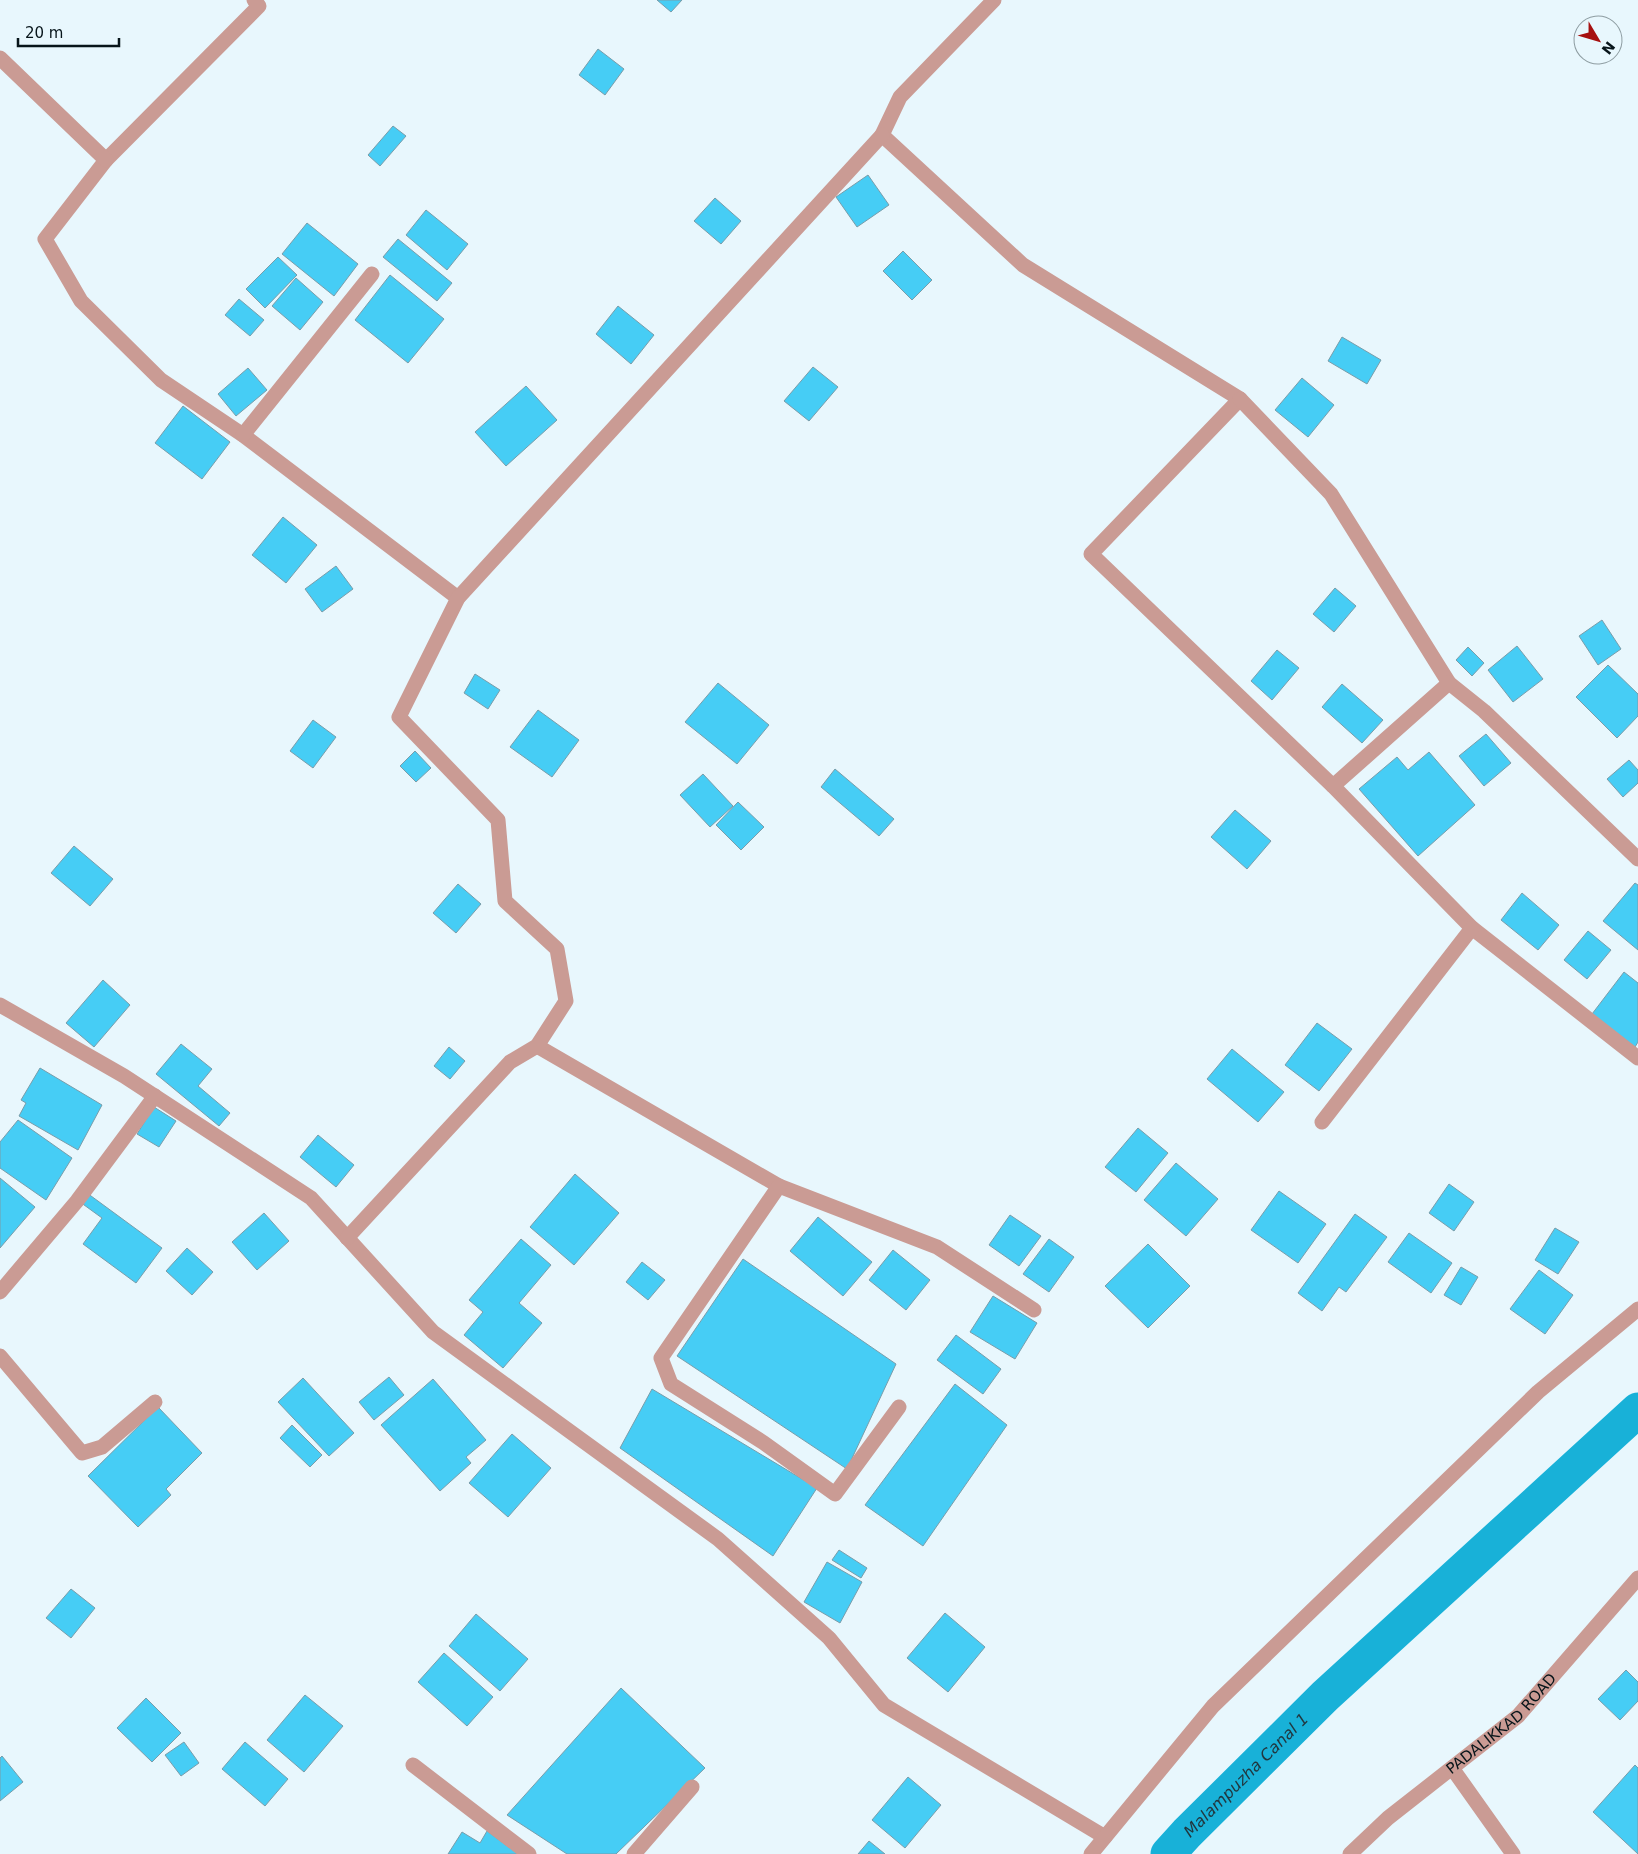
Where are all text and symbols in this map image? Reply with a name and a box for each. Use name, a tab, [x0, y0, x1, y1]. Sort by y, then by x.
scale bar	[18, 15, 119, 47]
north arrow	[1573, 15, 1623, 65]
text: 20 m	[25, 24, 63, 42]
text: N	[1598, 38, 1618, 58]
street label: PADALIKKAD ROAD	[1443, 1670, 1560, 1778]
water label: Malampuzha Canal 1	[1180, 1709, 1312, 1841]

